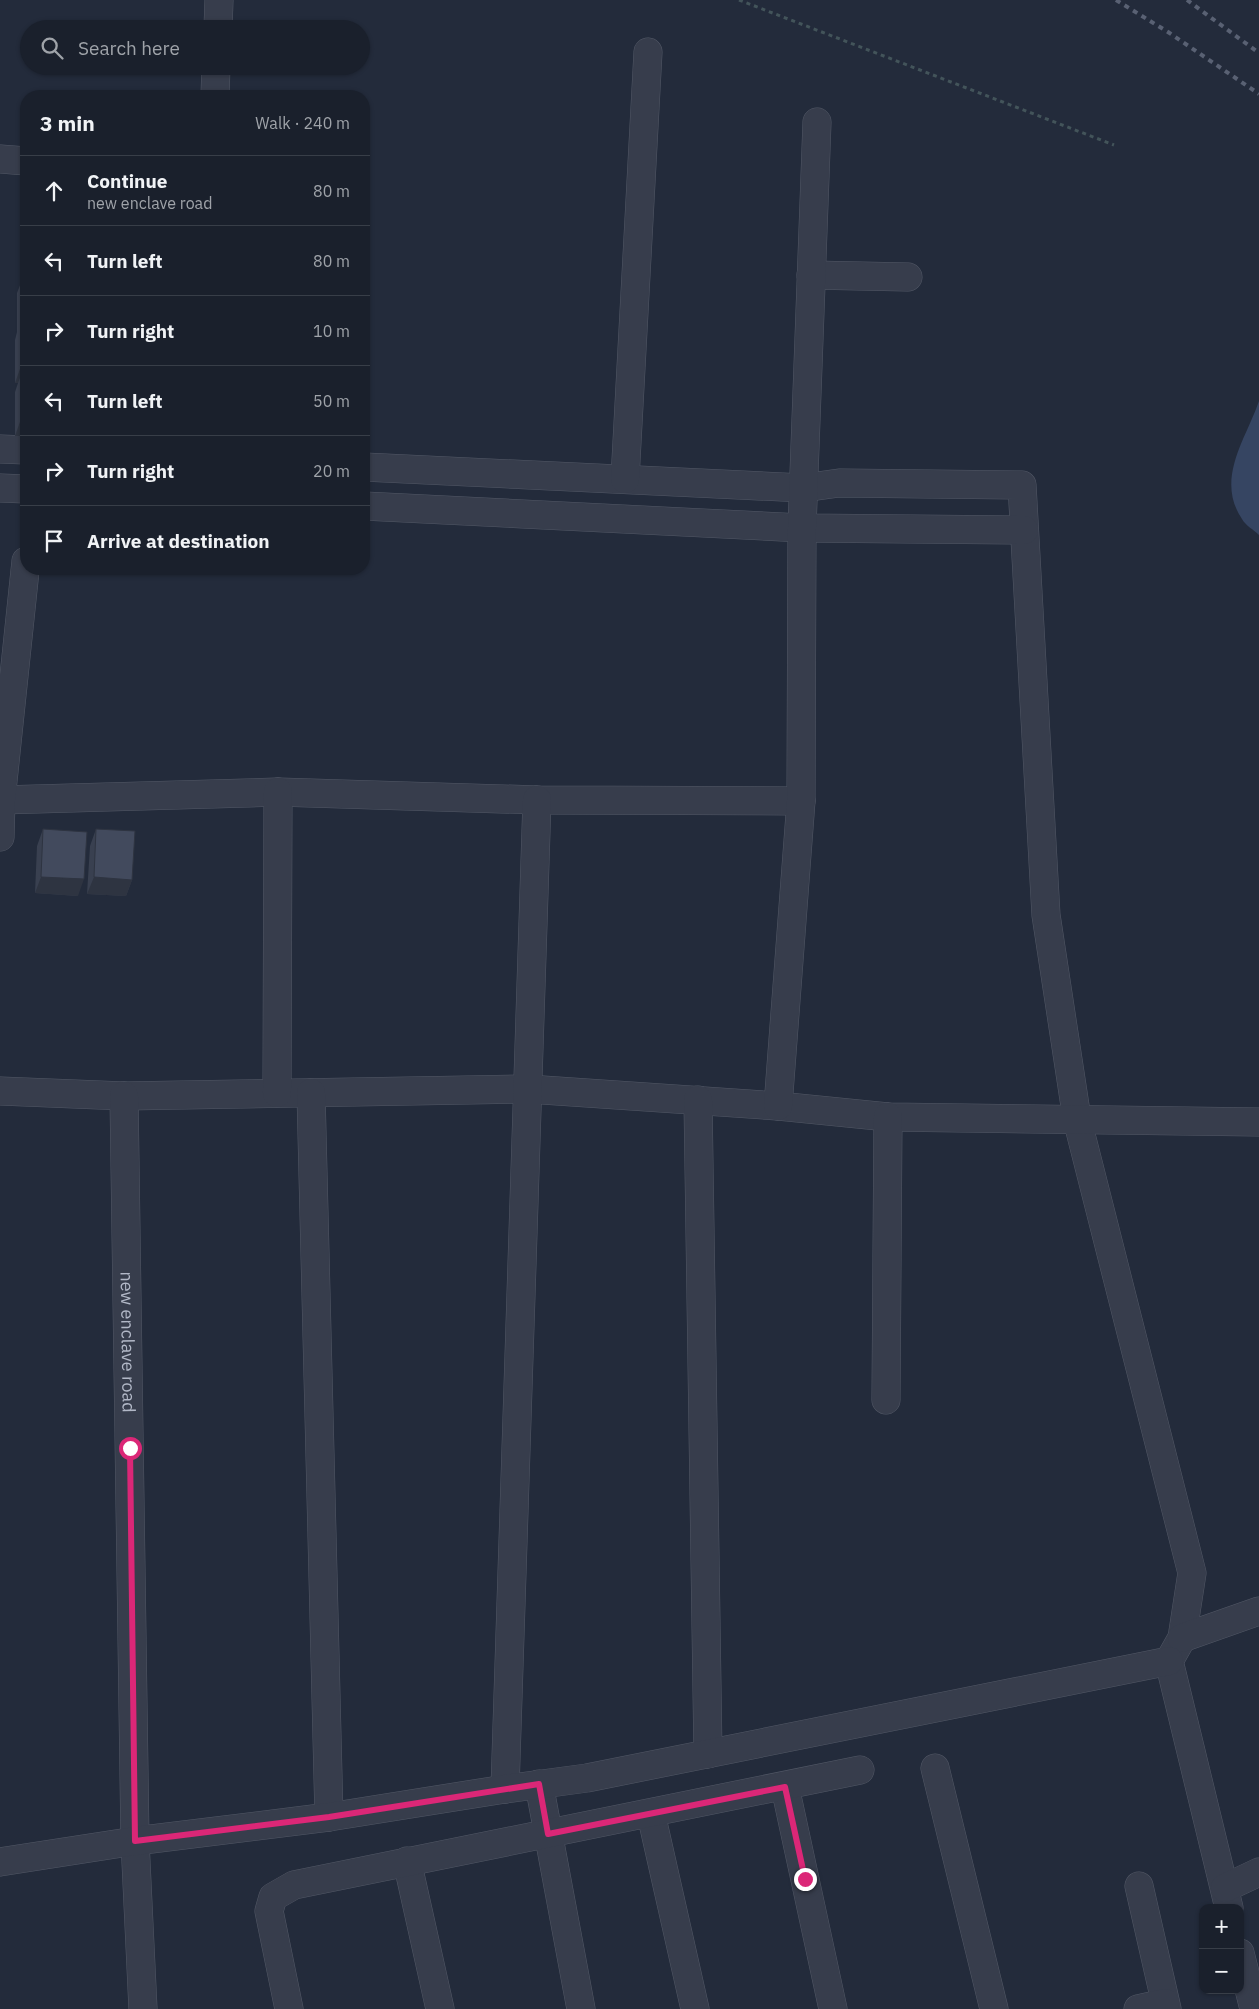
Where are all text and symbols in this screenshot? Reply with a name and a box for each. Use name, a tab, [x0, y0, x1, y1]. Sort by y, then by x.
search box	[20, 20, 370, 75]
icon: search	[38, 34, 66, 62]
text: Search here	[78, 36, 180, 60]
text: 3 min	[40, 109, 95, 137]
text: Walk · 240 m	[255, 113, 350, 133]
text: Continue	[87, 169, 167, 193]
icon: ahead	[40, 177, 68, 205]
text: 80 m	[313, 181, 350, 201]
text: new enclave road	[87, 193, 212, 213]
icon: left	[40, 247, 68, 275]
text: Turn left	[87, 249, 163, 273]
text: 80 m	[313, 251, 350, 271]
icon: right	[40, 317, 68, 345]
text: Turn right	[87, 319, 174, 343]
text: 10 m	[313, 321, 350, 341]
icon: left	[40, 387, 68, 415]
text: Turn left	[87, 389, 163, 413]
text: 50 m	[313, 391, 350, 411]
icon: right	[40, 457, 68, 485]
text: Turn right	[87, 459, 174, 483]
text: 20 m	[313, 461, 350, 481]
icon: arrive	[40, 527, 68, 555]
text: Arrive at destination	[87, 529, 270, 553]
street label: new enclave road	[116, 1271, 141, 1413]
route start	[119, 1437, 142, 1460]
route end	[794, 1868, 817, 1891]
map controls	[1199, 1904, 1244, 1994]
button: +	[1199, 1904, 1244, 1949]
button: −	[1199, 1949, 1244, 1994]

